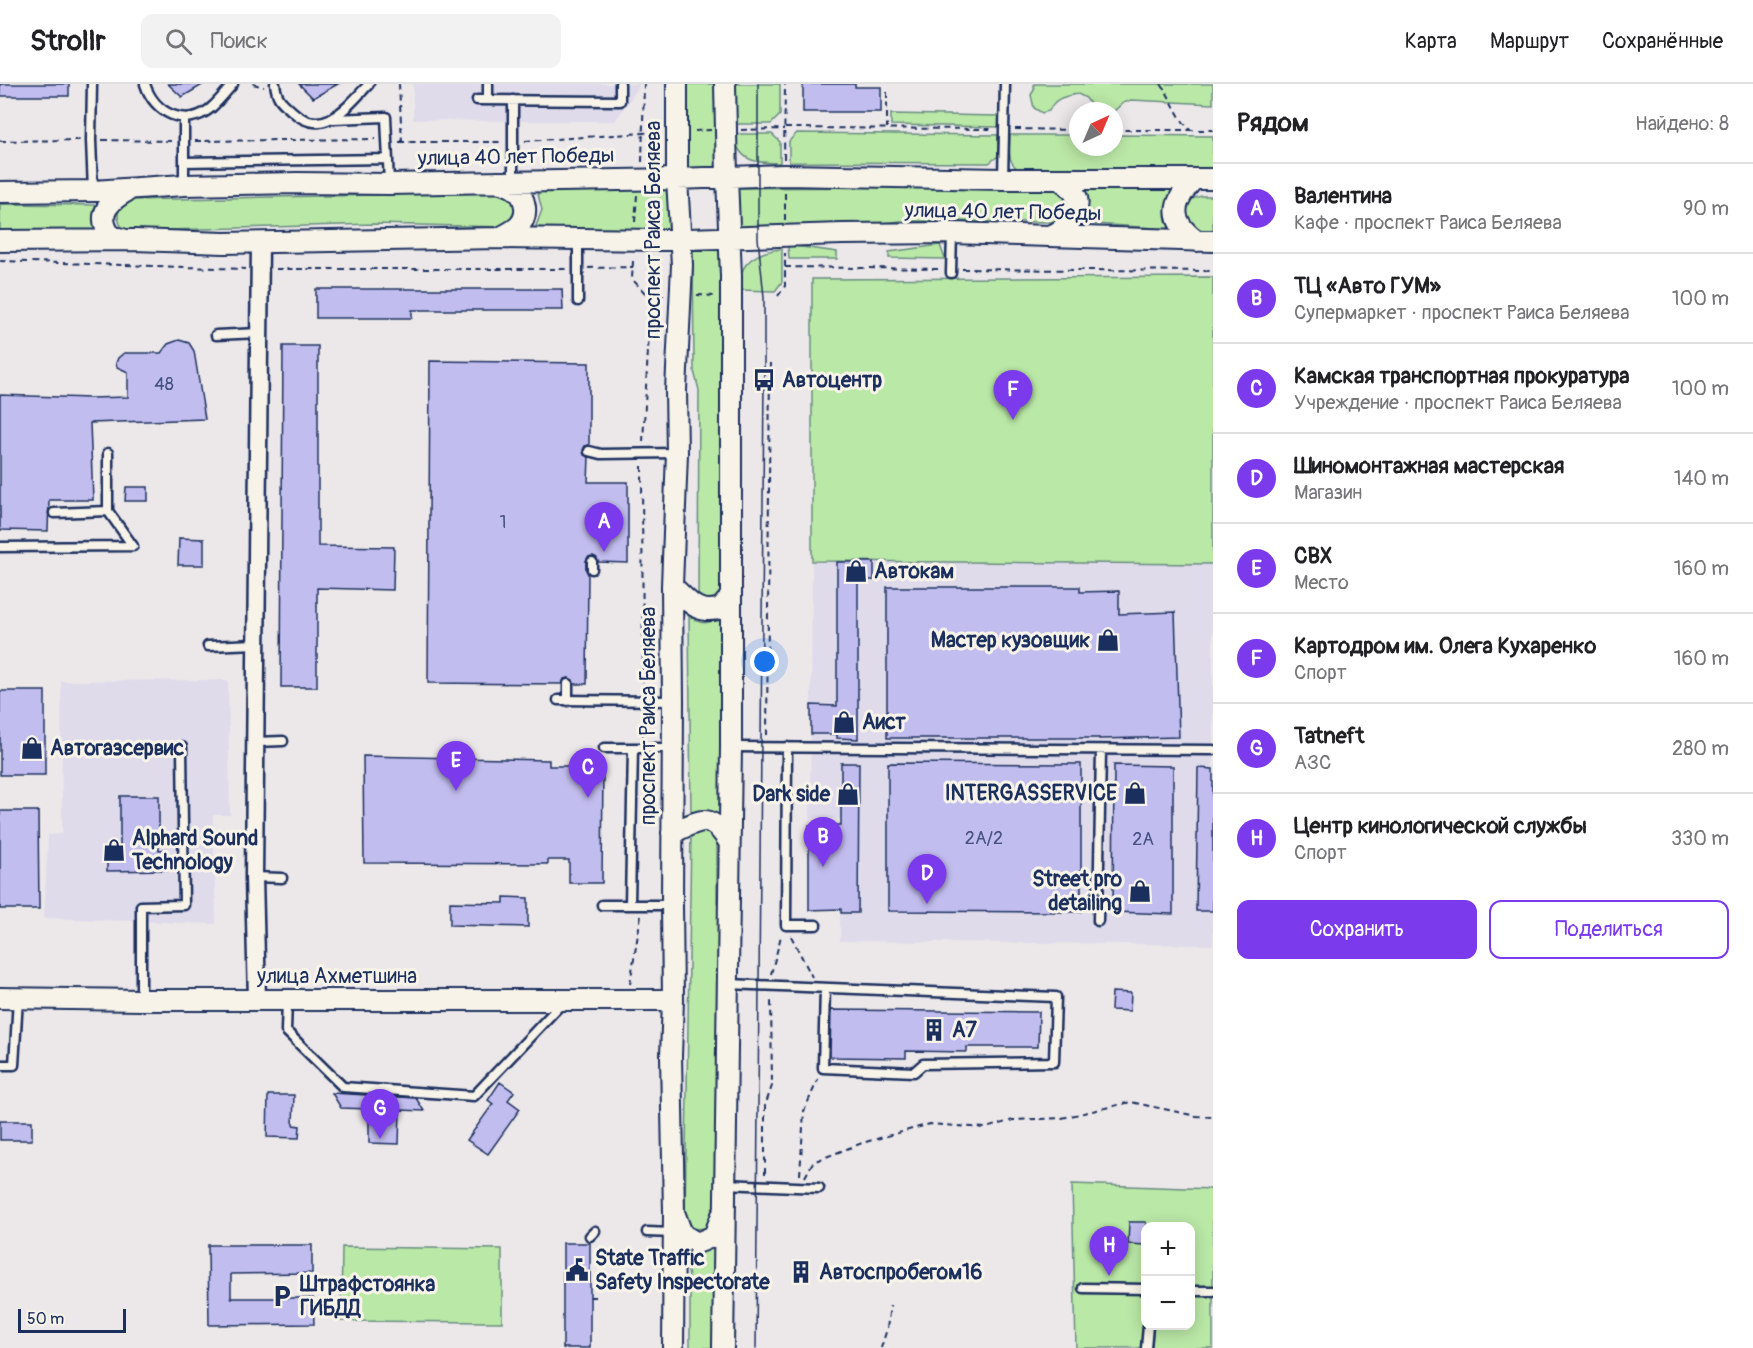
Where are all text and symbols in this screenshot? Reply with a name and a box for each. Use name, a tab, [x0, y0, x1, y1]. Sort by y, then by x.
search box	[141, 14, 561, 68]
text: Strollr	[30, 24, 105, 59]
icon: search	[162, 25, 195, 58]
text: Поиск	[210, 27, 268, 55]
text: Карта	[1405, 28, 1457, 55]
text: Маршрут	[1490, 28, 1569, 55]
text: Сохранённые	[1602, 28, 1723, 55]
north arrow	[1069, 102, 1123, 156]
text: Рядом	[1237, 107, 1309, 139]
text: Найдено: 8	[1635, 111, 1729, 136]
street label: проспект Раиса Беляева	[640, 121, 667, 339]
street label: улица 40 лет Победы	[416, 142, 615, 172]
text: Валентина	[1294, 182, 1392, 210]
text: A	[1250, 196, 1263, 221]
text: 90 m	[1683, 196, 1729, 221]
street label: улица 40 лет Победы	[903, 197, 1102, 227]
text: Кафе · проспект Раиса Беляева	[1294, 210, 1562, 235]
text: ТЦ «Авто ГУМ»	[1294, 272, 1441, 300]
text: B	[1251, 286, 1262, 311]
text: 100 m	[1672, 286, 1729, 311]
text: Супермаркет · проспект Раиса Беляева	[1294, 300, 1630, 325]
text: Камская транспортная прокуратура	[1294, 362, 1630, 390]
bus stop icon: Автоцентр	[751, 367, 777, 393]
place label: Автоцентр	[782, 367, 882, 394]
pin: F	[994, 370, 1032, 420]
house number: 48	[154, 373, 174, 396]
text: C	[1250, 376, 1263, 401]
text: 100 m	[1672, 376, 1729, 401]
text: Учреждение · проспект Раиса Беляева	[1294, 390, 1622, 415]
text: Шиномонтажная мастерская	[1294, 452, 1564, 480]
text: D	[1250, 466, 1263, 491]
text: 140 m	[1674, 466, 1729, 491]
text: Магазин	[1294, 480, 1362, 505]
pin: A	[584, 502, 624, 552]
house number: 1	[499, 511, 507, 534]
text: СВХ	[1294, 542, 1332, 570]
text: E	[1251, 556, 1262, 581]
text: 160 m	[1674, 556, 1729, 581]
shop icon: Автокам	[843, 558, 869, 584]
place label: Автокам	[874, 558, 954, 585]
text: Место	[1294, 570, 1349, 595]
street label: проспект Раиса Беляева	[635, 607, 662, 825]
place label: Мастер кузовщик	[931, 627, 1090, 654]
shop icon: Мастер кузовщик	[1095, 627, 1121, 653]
text: Картодром им. Олега Кухаренко	[1294, 632, 1596, 660]
text: F	[1250, 646, 1263, 671]
text: 160 m	[1674, 646, 1729, 671]
your location	[750, 647, 779, 676]
text: Спорт	[1294, 660, 1347, 685]
shop icon: Аист	[831, 709, 857, 735]
place label: Аист	[862, 709, 906, 736]
text: Tatneft	[1294, 722, 1364, 750]
shop icon: Автогазсервис	[19, 735, 45, 761]
place label: Автогазсервис	[50, 735, 184, 762]
text: G	[1250, 736, 1263, 761]
text: 280 m	[1672, 736, 1729, 761]
pin: E	[436, 742, 476, 791]
pin: C	[568, 748, 608, 798]
text: АЗС	[1294, 750, 1331, 775]
place label: INTERGASSERVICE	[945, 780, 1117, 807]
shop icon: INTERGASSERVICE	[1122, 780, 1148, 806]
place label: Dark side	[752, 781, 831, 808]
shop icon: Dark side	[835, 781, 861, 807]
text: Центр кинологической службы	[1294, 812, 1587, 840]
pin: B	[804, 818, 842, 867]
place label: Alphard Sound Technology	[131, 825, 258, 876]
text: H	[1250, 826, 1263, 851]
text: 330 m	[1671, 826, 1729, 851]
house number: 2А/2	[965, 827, 1003, 850]
house number: 2А	[1132, 828, 1154, 851]
shop icon: Alphard Sound Technology	[101, 837, 127, 863]
text: Спорт	[1294, 840, 1347, 865]
pin: D	[908, 854, 946, 904]
place label: Street pro detailing	[1032, 866, 1123, 917]
shop icon: Street pro detailing	[1127, 878, 1153, 904]
button: Сохранить	[1237, 900, 1477, 959]
button: Поделиться	[1489, 900, 1729, 959]
street label: улица Ахметшина	[256, 963, 417, 990]
building icon: А7	[921, 1017, 947, 1043]
place label: А7	[952, 1017, 978, 1044]
pin: G	[360, 1090, 400, 1139]
map controls	[1141, 1222, 1195, 1330]
button: +	[1141, 1222, 1195, 1276]
pin: H	[1090, 1226, 1128, 1276]
place label: State Traffic Safety Inspectorate	[595, 1245, 770, 1296]
public building icon: State Traffic Safety Inspectorate	[564, 1257, 590, 1283]
building icon: Автоспробегом16	[788, 1259, 814, 1285]
place label: Автоспробегом16	[819, 1259, 982, 1286]
place label: Штрафстоянка ГИБДД	[299, 1271, 435, 1322]
button: −	[1141, 1276, 1195, 1330]
parking icon: Штрафстоянка ГИБДД	[269, 1283, 295, 1309]
scale bar	[18, 1306, 126, 1334]
text: 50 m	[27, 1309, 64, 1329]

